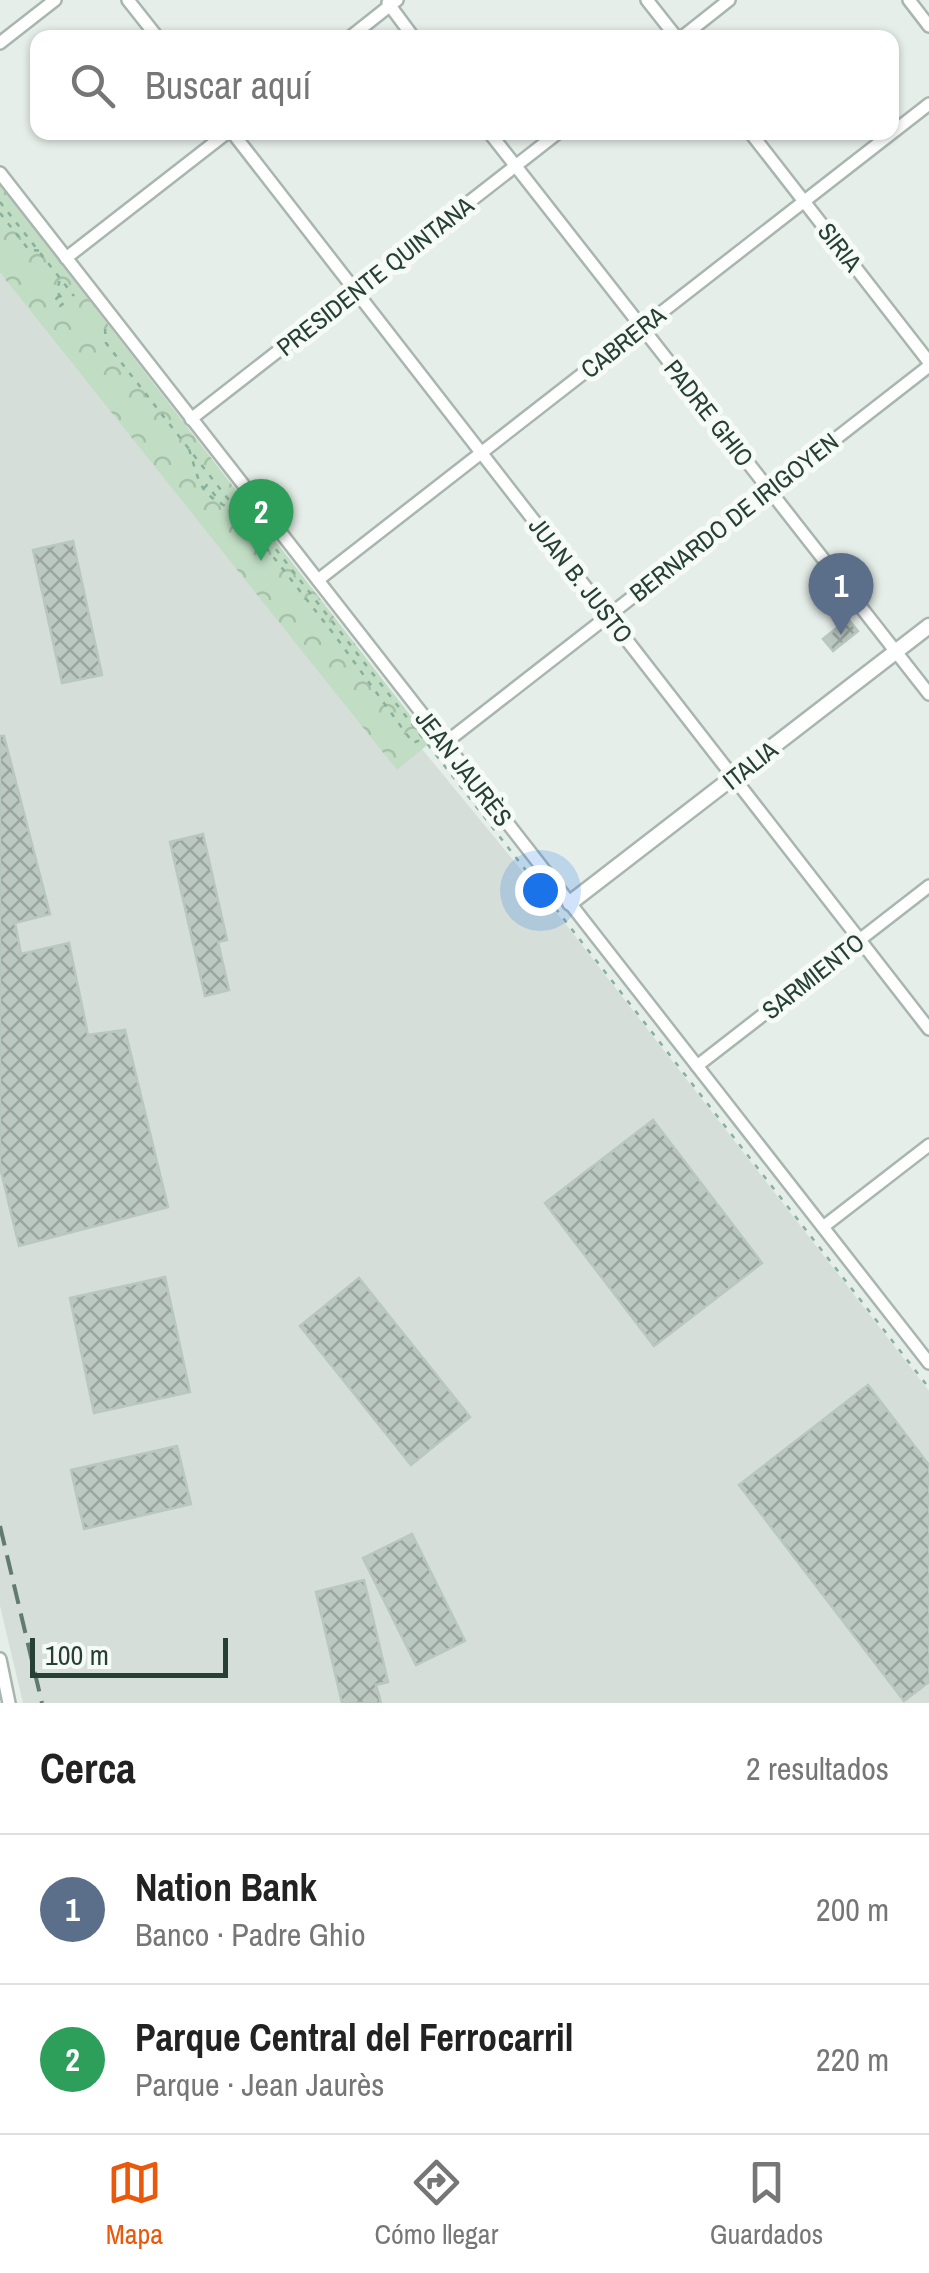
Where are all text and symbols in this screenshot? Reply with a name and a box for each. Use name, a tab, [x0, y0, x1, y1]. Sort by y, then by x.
search box	[30, 30, 899, 140]
icon: search	[65, 58, 120, 113]
text: Buscar aquí	[145, 60, 311, 111]
street label: PRESIDENTE QUINTANA	[270, 188, 481, 364]
street label: SIRIA	[810, 215, 870, 279]
street label: CABRERA	[573, 298, 673, 386]
street label: PADRE GHIO	[656, 352, 762, 474]
street label: BERNARDO DE IRIGOYEN	[623, 425, 845, 609]
pin: 2	[228, 478, 294, 561]
street label: JUAN B. JUSTO	[521, 510, 641, 650]
pin: 1	[808, 552, 874, 635]
street label: JEAN JAURÈS	[408, 703, 520, 833]
street label: ITALIA	[715, 733, 785, 797]
your location	[515, 865, 566, 916]
street label: SARMIENTO	[755, 925, 871, 1027]
scale bar	[30, 1633, 228, 1678]
text: 100 m	[45, 1636, 109, 1674]
text: Cerca	[40, 1740, 136, 1796]
text: 2 resultados	[746, 1747, 889, 1790]
text: Nation Bank	[135, 1862, 317, 1913]
text: 1	[65, 1888, 80, 1931]
text: 200 m	[816, 1888, 889, 1931]
text: Banco · Padre Ghio	[135, 1913, 366, 1956]
text: Parque Central del Ferrocarril	[135, 2012, 573, 2063]
text: 2	[65, 2038, 80, 2081]
text: 220 m	[816, 2038, 889, 2081]
text: Parque · Jean Jaurès	[135, 2063, 384, 2106]
tab: Mapa	[106, 2155, 163, 2253]
tab: Cómo llegar	[375, 2155, 498, 2253]
tab: Guardados	[710, 2155, 823, 2253]

